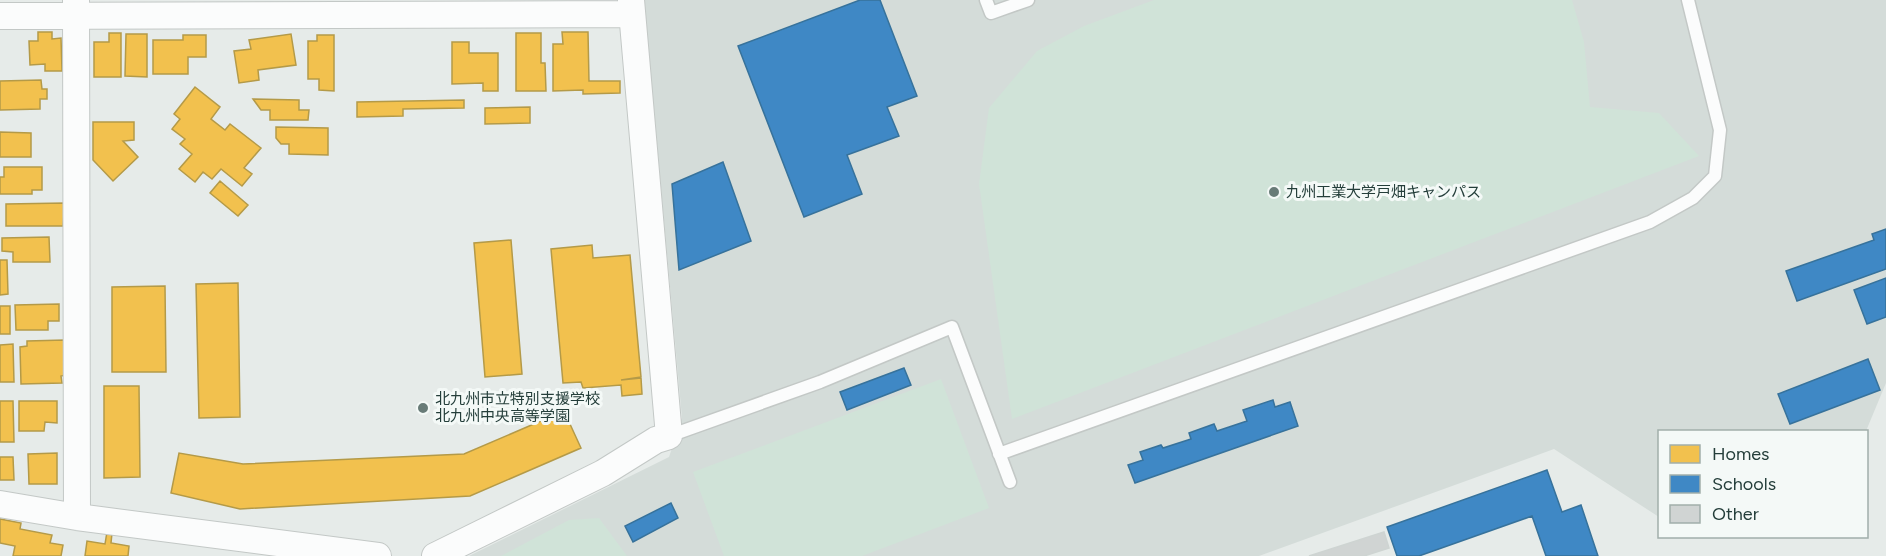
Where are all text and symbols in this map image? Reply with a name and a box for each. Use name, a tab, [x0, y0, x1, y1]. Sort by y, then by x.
place label: 九州工業大学戸畑キャンパス	[1286, 183, 1481, 201]
marker: 九州工業大学戸畑キャンパス	[1267, 185, 1281, 199]
place label: 北九州市立特別支援学校 北九州中央高等学園	[435, 390, 600, 425]
marker: 北九州市立特別支援学校 北九州中央高等学園	[416, 401, 430, 415]
legend	[1658, 430, 1868, 538]
text: Homes	[1712, 443, 1770, 465]
text: Schools	[1712, 473, 1776, 495]
text: Other	[1712, 503, 1759, 525]

